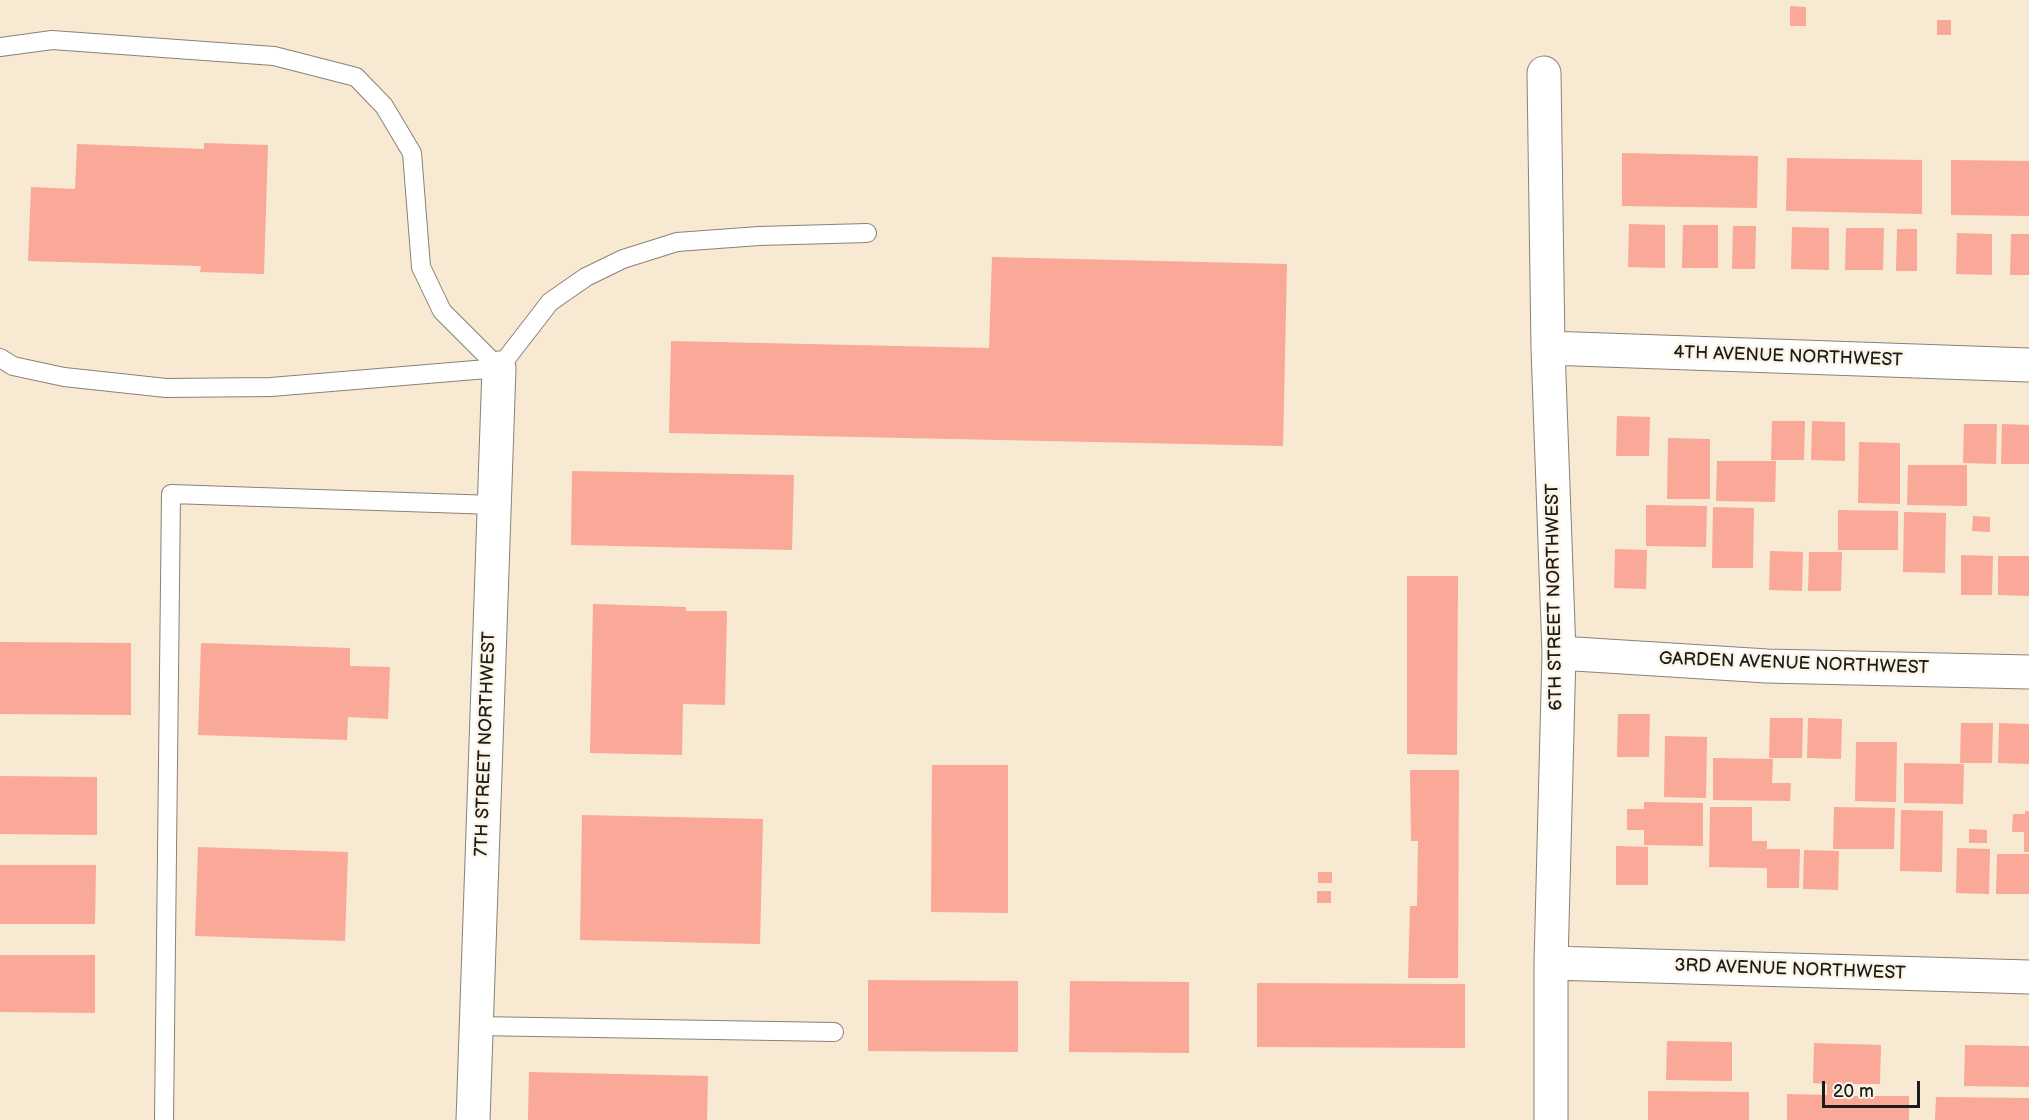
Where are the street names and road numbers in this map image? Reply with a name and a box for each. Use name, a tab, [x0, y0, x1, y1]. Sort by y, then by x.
street label: 4TH AVENUE NORTHWEST	[1673, 342, 1903, 372]
street label: 6TH STREET NORTHWEST	[1542, 483, 1568, 711]
street label: 7TH STREET NORTHWEST	[471, 631, 501, 857]
street label: GARDEN AVENUE NORTHWEST	[1659, 648, 1929, 680]
street label: 3RD AVENUE NORTHWEST	[1674, 955, 1906, 985]

